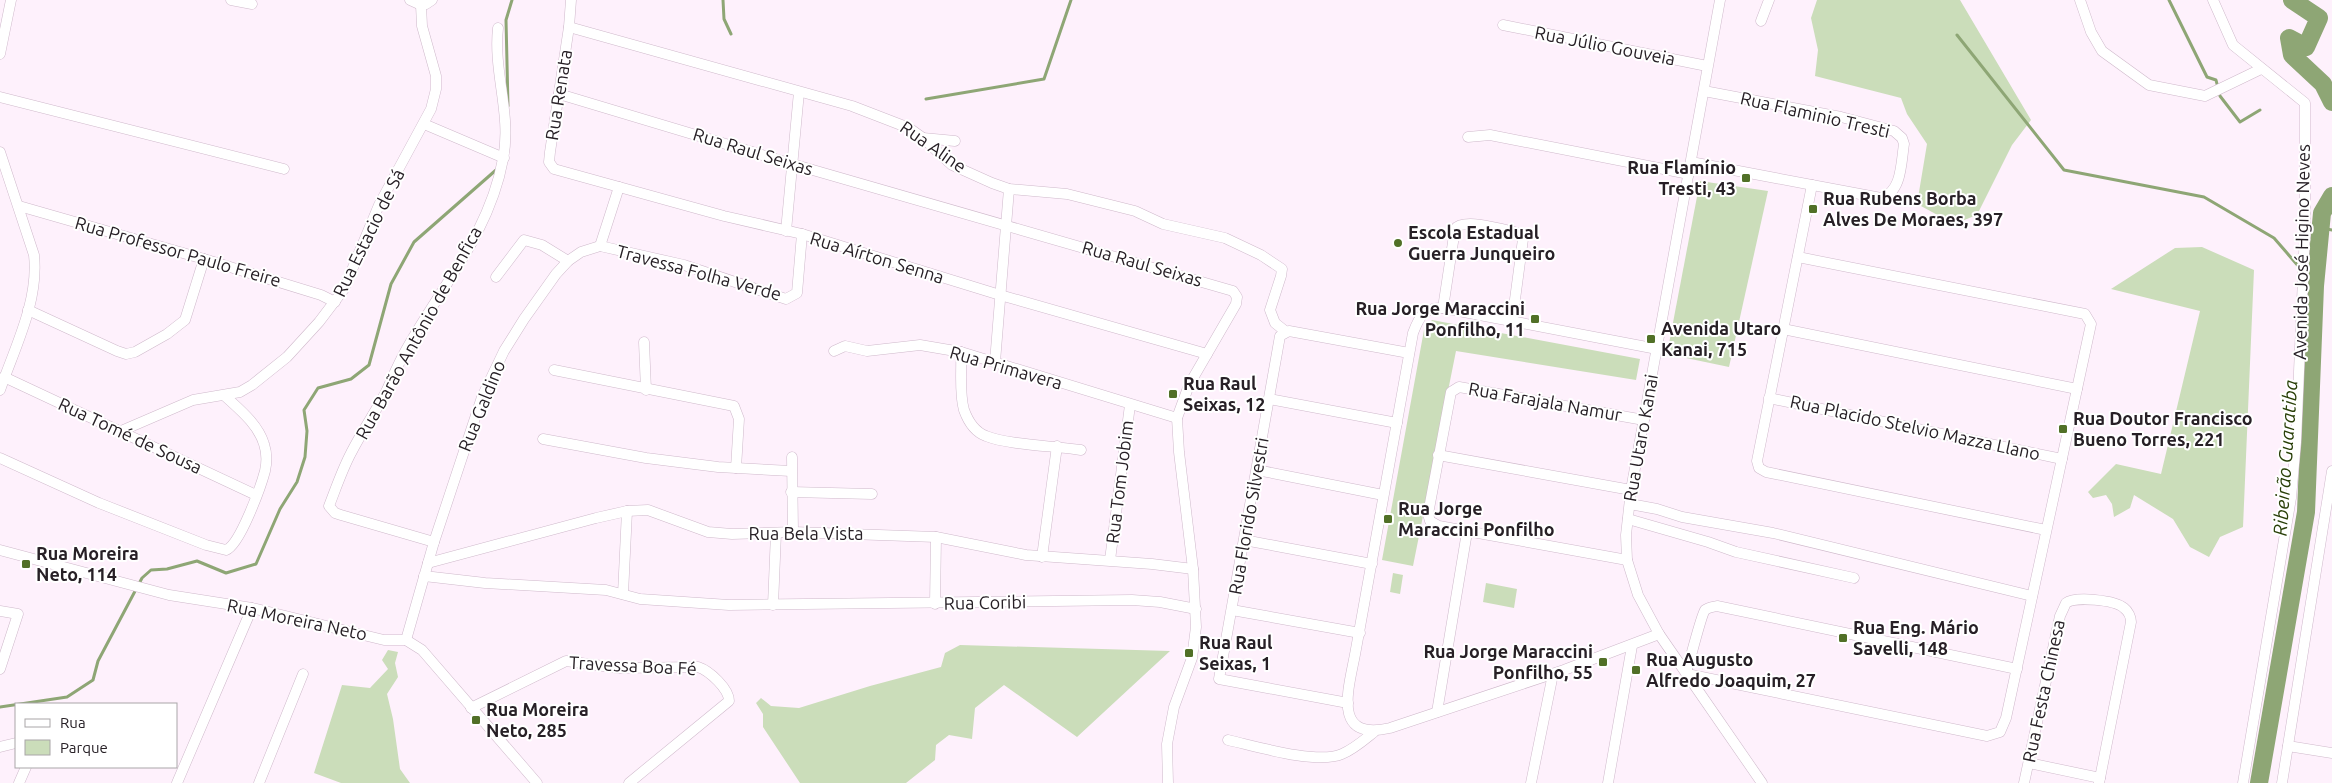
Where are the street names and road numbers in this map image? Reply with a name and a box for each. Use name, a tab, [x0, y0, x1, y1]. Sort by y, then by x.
street label: Rua Júlio Gouveia	[1533, 22, 1677, 68]
street label: Rua Renata	[541, 48, 575, 142]
street label: Rua Flaminio Tresti	[1738, 87, 1892, 141]
street label: Rua Aline	[897, 116, 970, 176]
street label: Rua Raul Seixas	[691, 123, 816, 179]
street label: Avenida José Higino Neves	[2289, 144, 2313, 360]
street label: Rua Estacio de Sá	[328, 165, 408, 300]
street label: Rua Professor Paulo Freire	[73, 212, 284, 290]
street label: Rua Barão Antônio de Benfica	[351, 223, 485, 442]
street label: Rua Aírton Senna	[808, 227, 947, 287]
street label: Rua Raul Seixas	[1080, 236, 1205, 290]
street label: Travessa Folha Verde	[615, 240, 784, 304]
street label: Rua Primavera	[948, 341, 1065, 393]
street label: Rua Galdino	[454, 357, 508, 454]
street label: Rua Utaro Kanai	[1619, 373, 1661, 503]
street label: Rua Farajala Namur	[1467, 378, 1624, 424]
street label: Rua Placido Stelvio Mazza Llano	[1788, 391, 2042, 463]
street label: Rua Tomé de Sousa	[55, 393, 205, 477]
street label: Rua Tom Jobim	[1102, 419, 1136, 545]
street label: Rua Florido Silvestri	[1224, 436, 1272, 596]
street label: Rua Bela Vista	[749, 523, 863, 543]
street label: Rua Coribi	[944, 591, 1026, 613]
street label: Rua Moreira Neto	[225, 594, 369, 644]
street label: Rua Festa Chinesa	[2018, 618, 2068, 764]
street label: Travessa Boa Fé	[569, 652, 697, 678]

